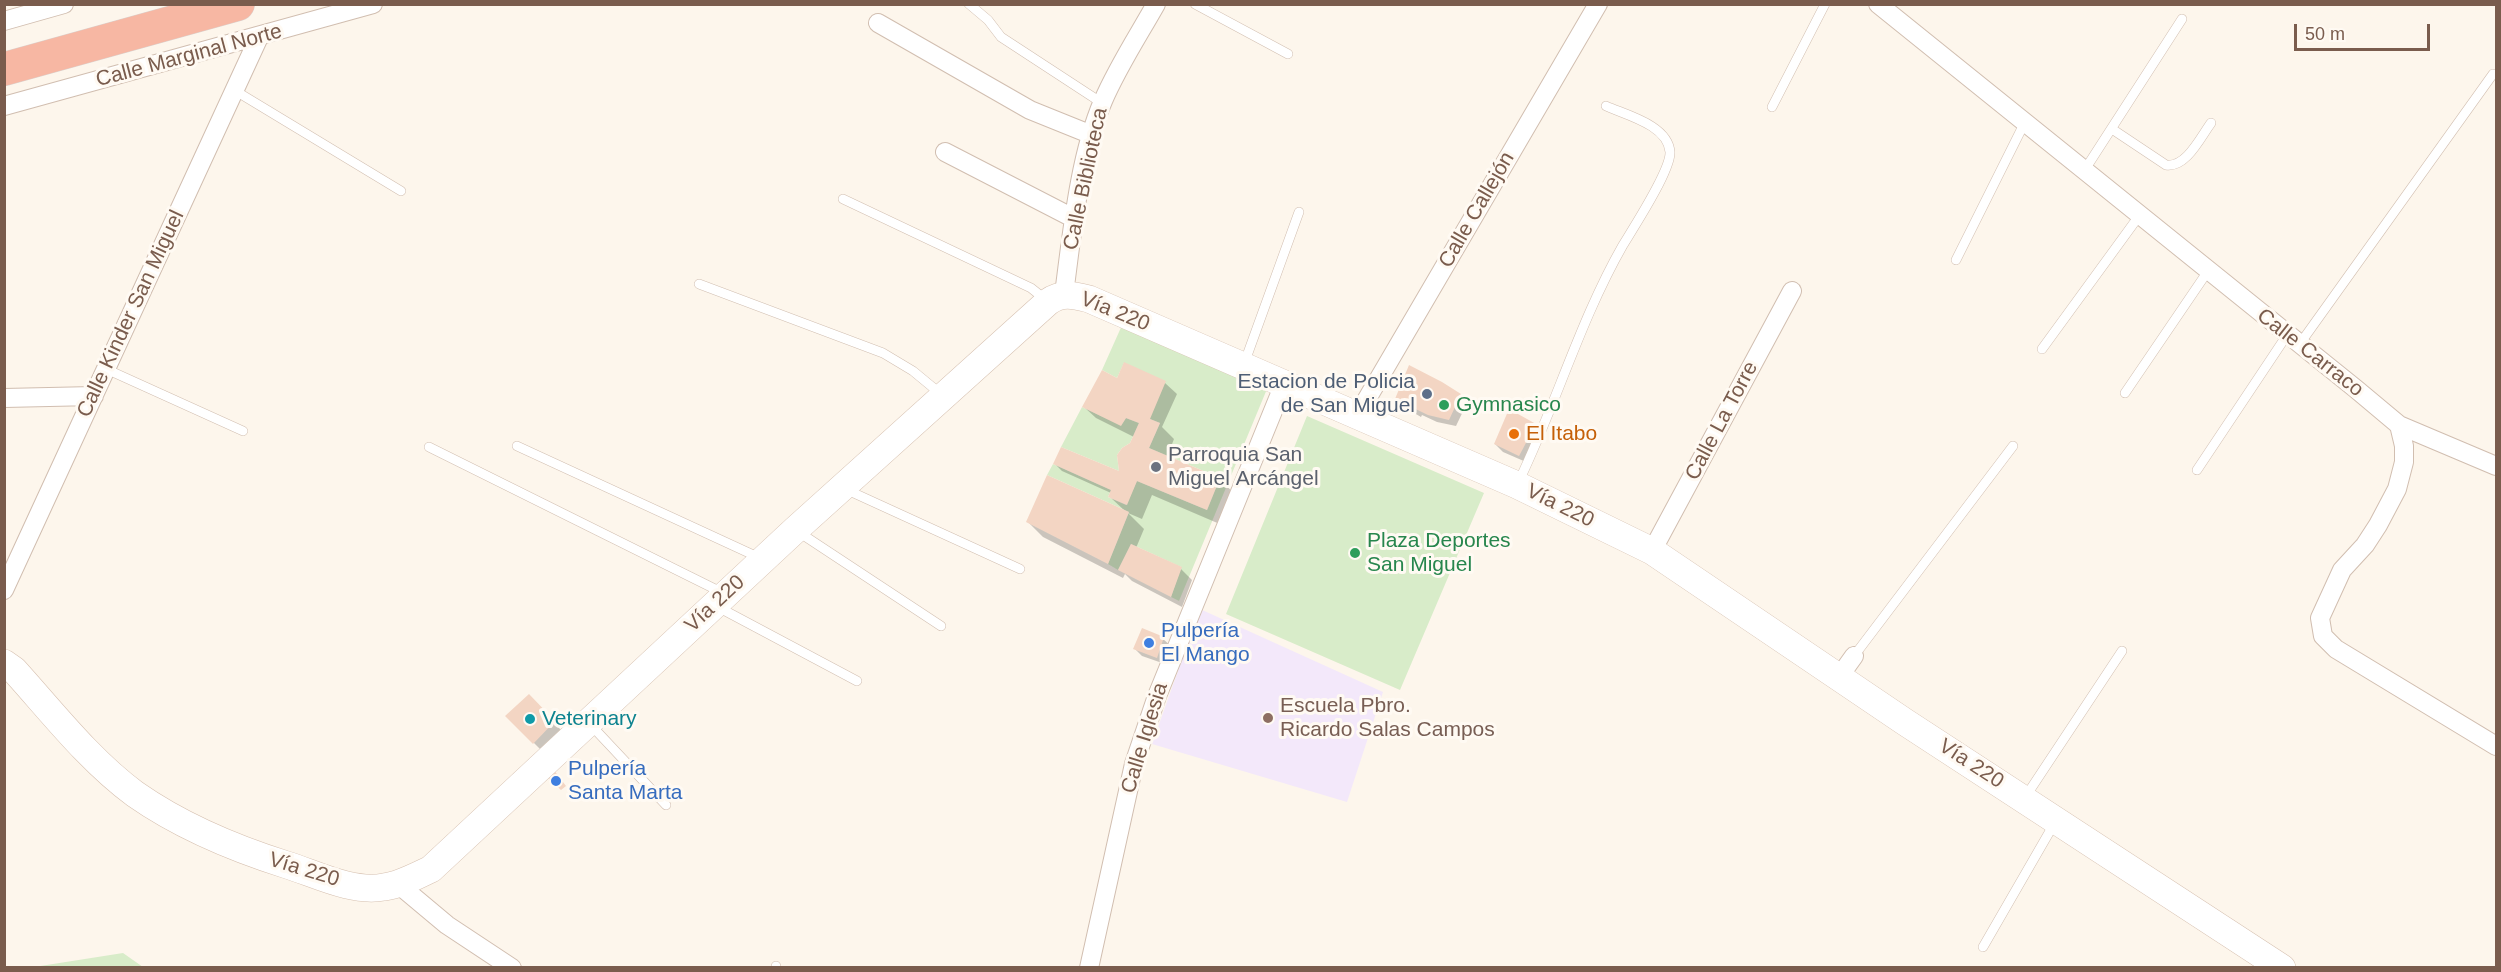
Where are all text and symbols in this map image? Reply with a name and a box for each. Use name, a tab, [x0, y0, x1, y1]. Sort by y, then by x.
scale bar	[2297, 12, 2434, 50]
street label: Calle Marginal Norte	[93, 19, 285, 93]
text: 50 m	[2305, 24, 2345, 44]
street label: Calle Biblioteca	[1059, 106, 1113, 252]
street label: Calle Callejón	[1434, 148, 1520, 272]
street label: Calle Kinder San Miguel	[72, 207, 190, 421]
street label: Vía 220	[1077, 287, 1153, 337]
street label: Calle Carraco	[2252, 304, 2368, 402]
street label: Calle La Torre	[1680, 357, 1764, 485]
place label: Estacion de Policia de San Miguel	[1238, 369, 1415, 419]
marker: Estacion de Policia de San Miguel	[1420, 387, 1434, 401]
place label: Gymnasico	[1456, 392, 1561, 418]
marker: Gymnasico	[1437, 398, 1451, 412]
place label: El Itabo	[1526, 421, 1597, 447]
marker: El Itabo	[1507, 427, 1521, 441]
place label: Parroquia San Miguel Arcángel	[1168, 442, 1319, 492]
marker: Parroquia San Miguel Arcángel	[1149, 460, 1163, 474]
street label: Vía 220	[1522, 479, 1598, 533]
place label: Plaza Deportes San Miguel	[1367, 528, 1511, 578]
marker: Plaza Deportes San Miguel	[1348, 546, 1362, 560]
street label: Vía 220	[680, 570, 750, 638]
place label: Pulpería El Mango	[1161, 618, 1250, 668]
marker: Pulpería El Mango	[1142, 636, 1156, 650]
street label: Calle Iglesia	[1116, 680, 1174, 796]
place label: Escuela Pbro. Ricardo Salas Campos	[1280, 693, 1495, 743]
place label: Veterinary	[542, 706, 637, 732]
marker: Escuela Pbro. Ricardo Salas Campos	[1261, 711, 1275, 725]
marker: Veterinary	[523, 712, 537, 726]
street label: Vía 220	[1934, 734, 2008, 794]
place label: Pulpería Santa Marta	[568, 756, 682, 806]
marker: Pulpería Santa Marta	[549, 774, 563, 788]
street label: Vía 220	[266, 847, 342, 893]

